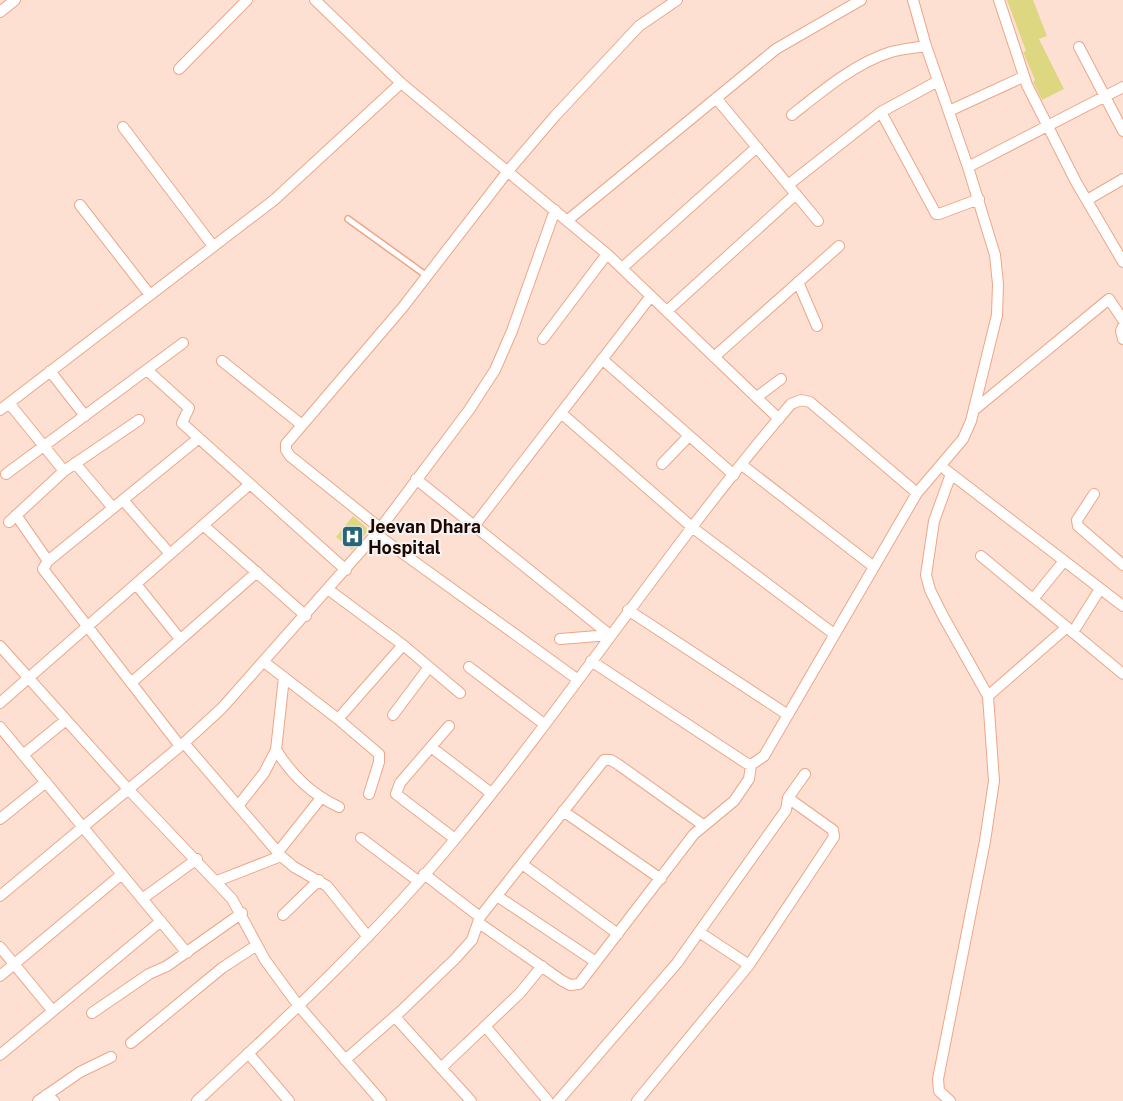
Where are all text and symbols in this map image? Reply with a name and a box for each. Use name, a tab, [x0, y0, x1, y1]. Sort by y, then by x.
place label: Jeevan Dhara Hospital	[368, 516, 481, 558]
hospital icon: Jeevan Dhara Hospital	[340, 524, 364, 548]

